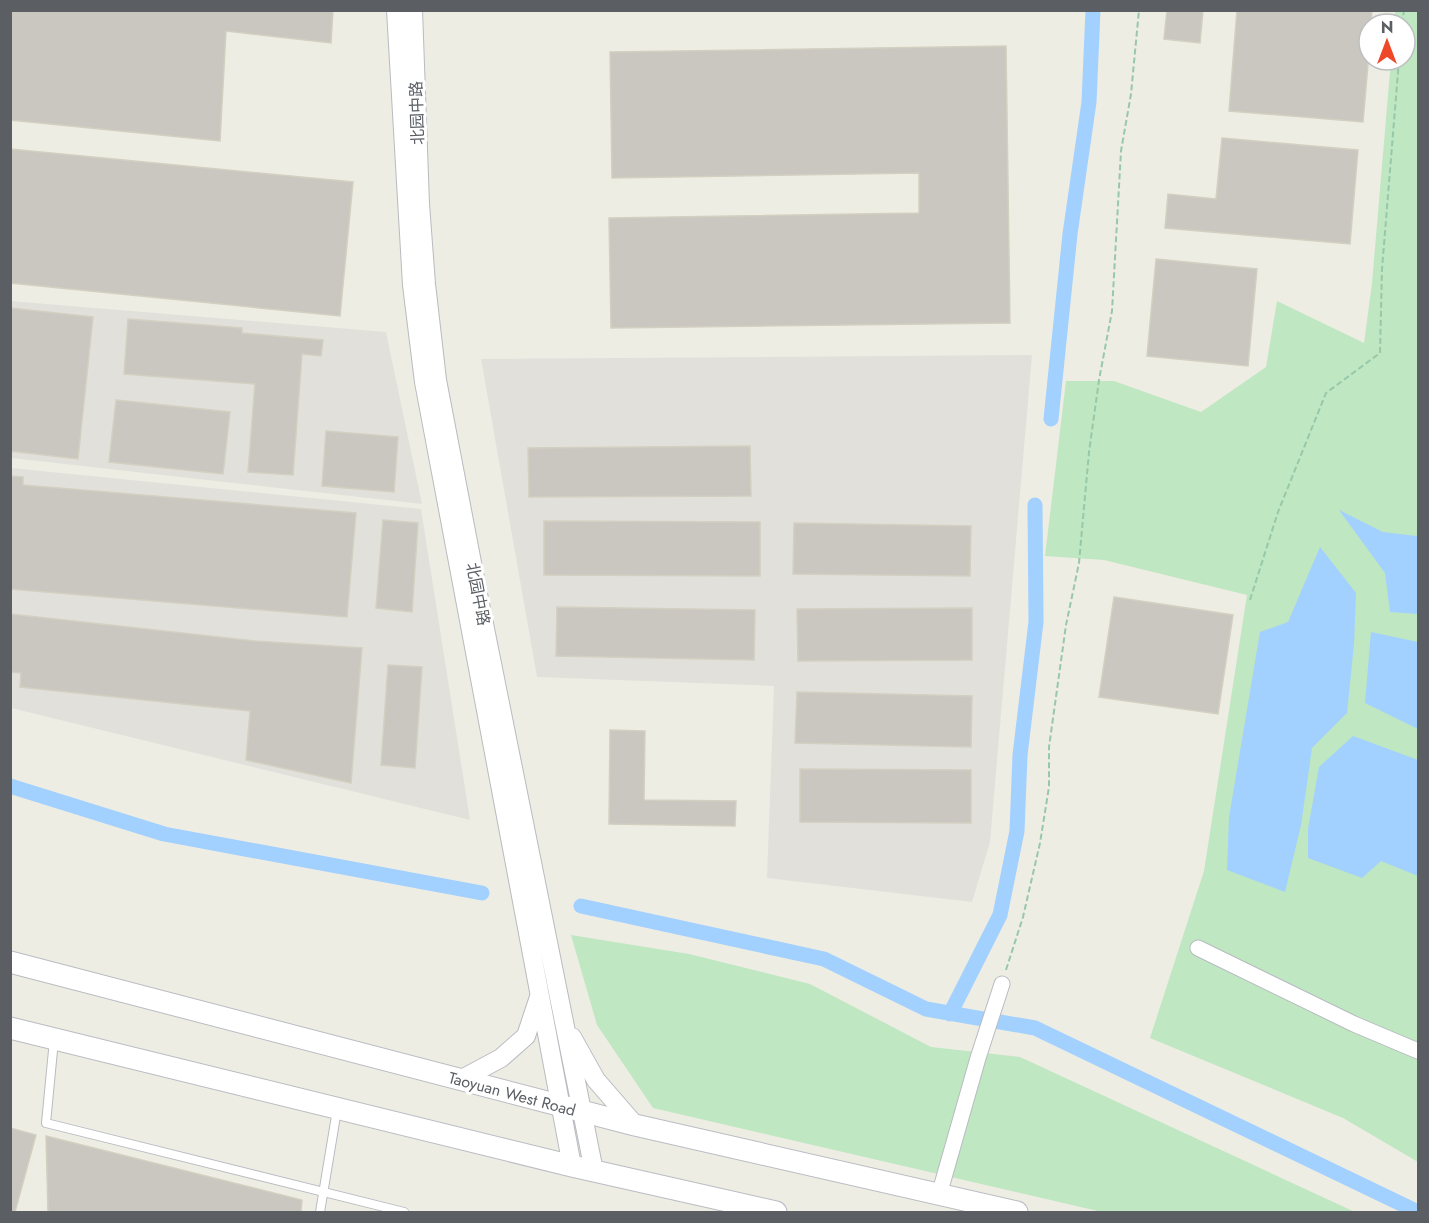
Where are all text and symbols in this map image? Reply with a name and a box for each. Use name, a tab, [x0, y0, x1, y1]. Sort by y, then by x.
north arrow	[1357, 12, 1417, 72]
text: N	[1381, 16, 1393, 39]
street label: 北园中路	[404, 81, 430, 145]
street label: 北园中路	[461, 560, 495, 628]
street label: Taoyuan West Road	[446, 1066, 578, 1122]

